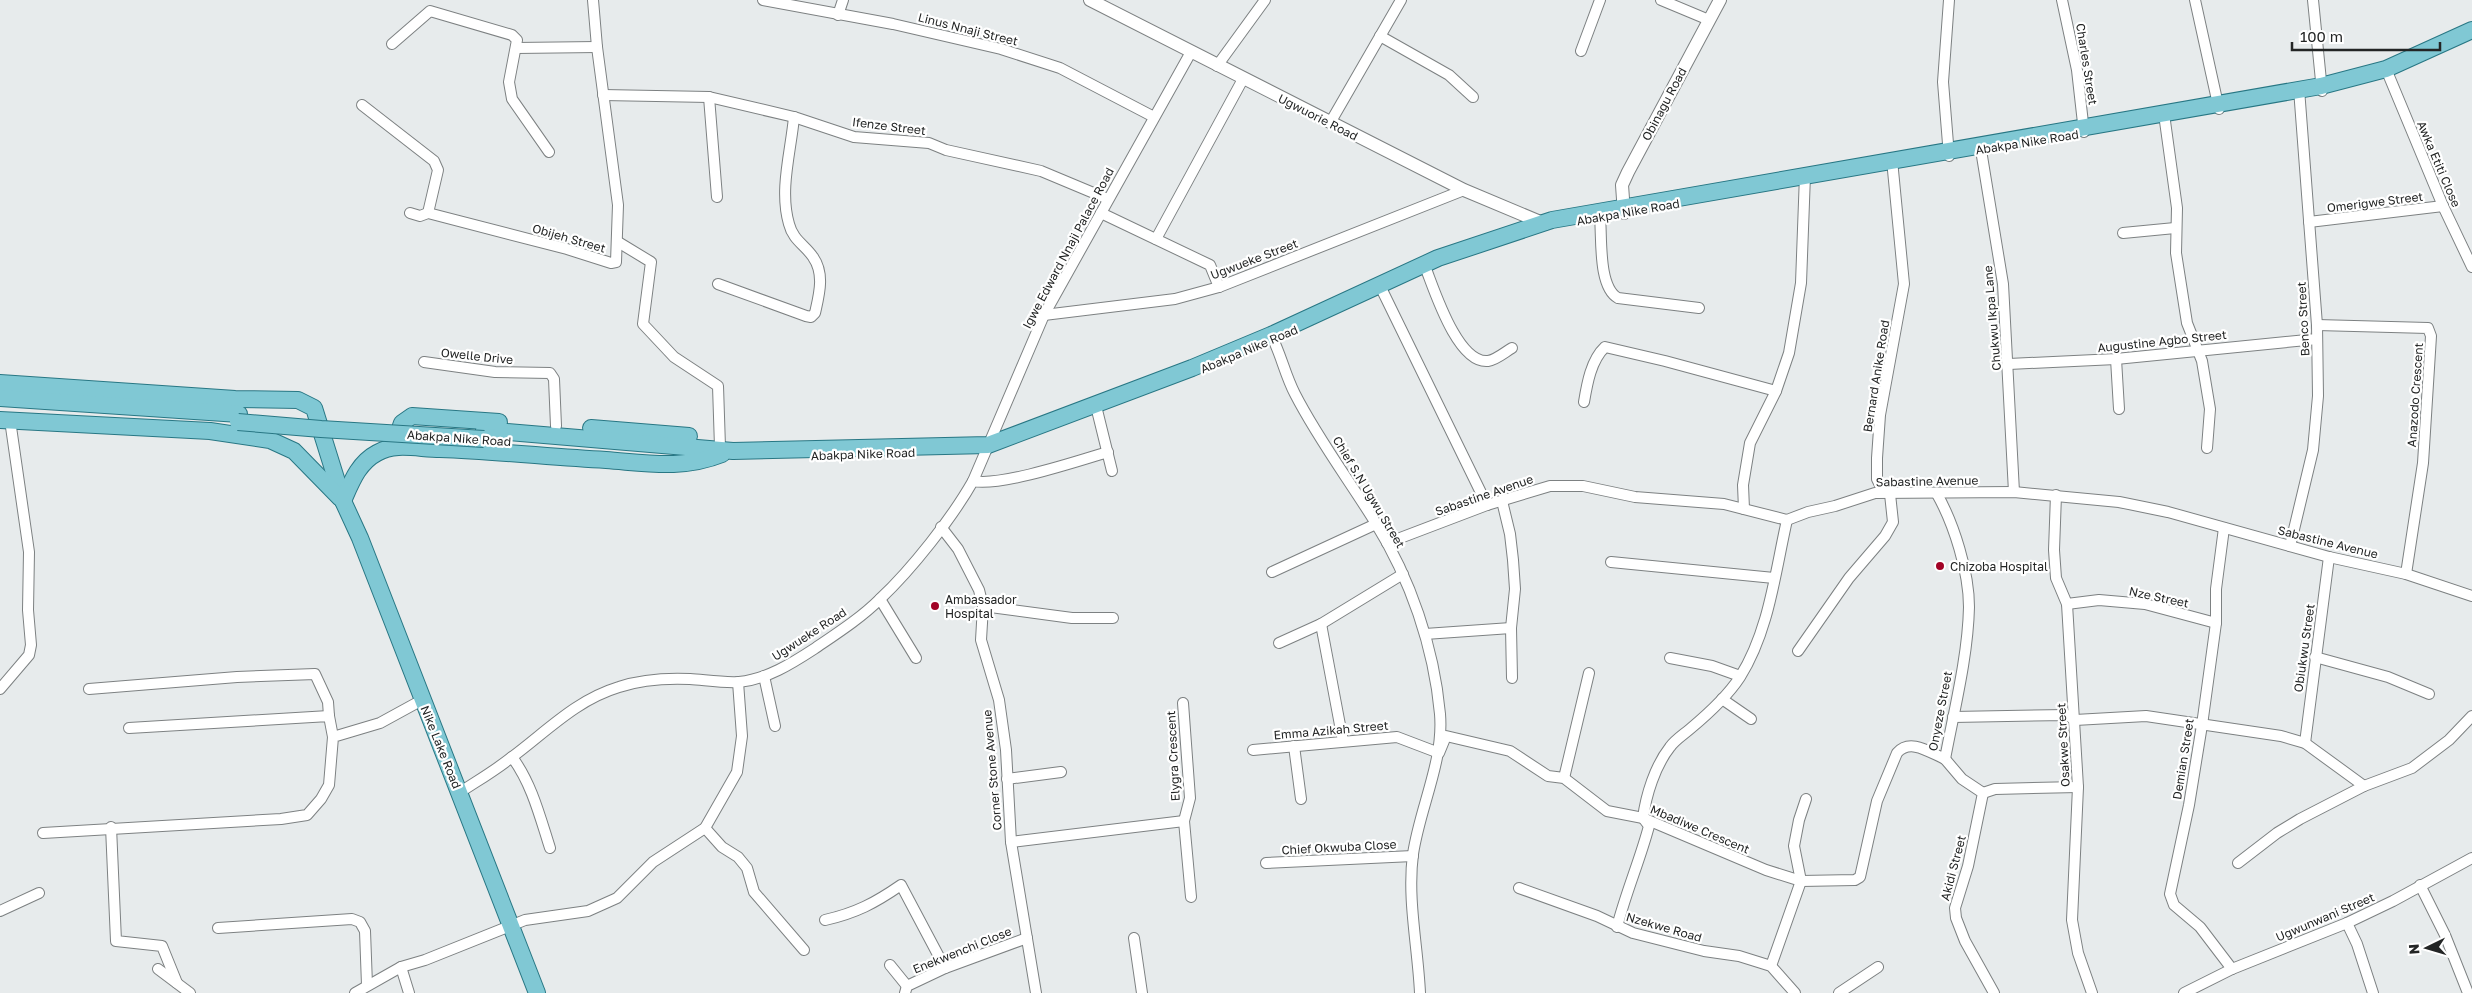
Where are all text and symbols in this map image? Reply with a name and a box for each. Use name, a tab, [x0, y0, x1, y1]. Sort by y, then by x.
street label: Linus Nnaji Street	[917, 9, 1020, 49]
scale bar	[2292, 20, 2440, 52]
street label: Charles Street	[2073, 22, 2101, 106]
text: 100 m	[2300, 27, 2343, 45]
street label: Obinagu Road	[1638, 65, 1690, 143]
street label: Ugwuorie Road	[1276, 90, 1360, 144]
street label: Ifenze Street	[851, 114, 927, 138]
street label: Awka Etiti Close	[2414, 119, 2464, 209]
street label: Abakpa Nike Road	[1974, 126, 2080, 158]
street label: Igwe Edward Nnaji Palace Road	[1019, 165, 1117, 331]
street label: Omerigwe Street	[2326, 189, 2424, 215]
street label: Abakpa Nike Road	[1575, 196, 1681, 228]
street label: Obijeh Street	[531, 220, 608, 256]
street label: Ugwueke Street	[1208, 235, 1300, 283]
street label: Chukwu Ikpa Lane	[1980, 265, 2004, 371]
street label: Benco Street	[2294, 281, 2312, 357]
street label: Bernard Anike Road	[1860, 319, 1892, 433]
street label: Abakpa Nike Road	[1198, 322, 1300, 376]
street label: Augustine Agbo Street	[2097, 327, 2228, 355]
street label: Anazodo Crescent	[2404, 342, 2426, 448]
street label: Owelle Drive	[440, 345, 514, 367]
street label: Abakpa Nike Road	[406, 427, 512, 449]
street label: Chief S.N Ugwu Street	[1330, 433, 1408, 551]
street label: Abakpa Nike Road	[811, 445, 915, 463]
street label: Sabastine Avenue	[1433, 471, 1535, 519]
street label: Sabastine Avenue	[1876, 473, 1979, 489]
street label: Sabastine Avenue	[2276, 522, 2380, 562]
place label: Chizoba Hospital	[1950, 559, 2048, 574]
marker: Chizoba Hospital	[1934, 560, 1946, 572]
street label: Nze Street	[2128, 583, 2190, 611]
place label: Ambassador Hospital	[945, 592, 1017, 621]
marker: Ambassador Hospital	[929, 600, 941, 612]
street label: Obiukwu Street	[2290, 603, 2318, 693]
street label: Ugwueke Road	[769, 604, 849, 664]
street label: Onyeze Street	[1925, 670, 1955, 752]
street label: Osakwe Street	[2053, 702, 2073, 787]
street label: Nike Lake Road	[417, 703, 465, 791]
street label: Corner Stone Avenue	[979, 709, 1005, 831]
street label: Elygra Crescent	[1163, 710, 1183, 802]
street label: Emma Azikah Street	[1273, 717, 1389, 742]
street label: Demian Street	[2169, 717, 2197, 801]
street label: Mbadiwe Crescent	[1648, 801, 1752, 857]
street label: Akidi Street	[1937, 833, 1969, 902]
street label: Chief Okwuba Close	[1281, 836, 1397, 858]
street label: Ugwunwani Street	[2273, 889, 2377, 945]
street label: Nzekwe Road	[1624, 909, 1704, 945]
street label: Enekwenchi Close	[910, 923, 1014, 977]
north arrow	[2402, 923, 2452, 973]
text: N	[2405, 943, 2422, 955]

